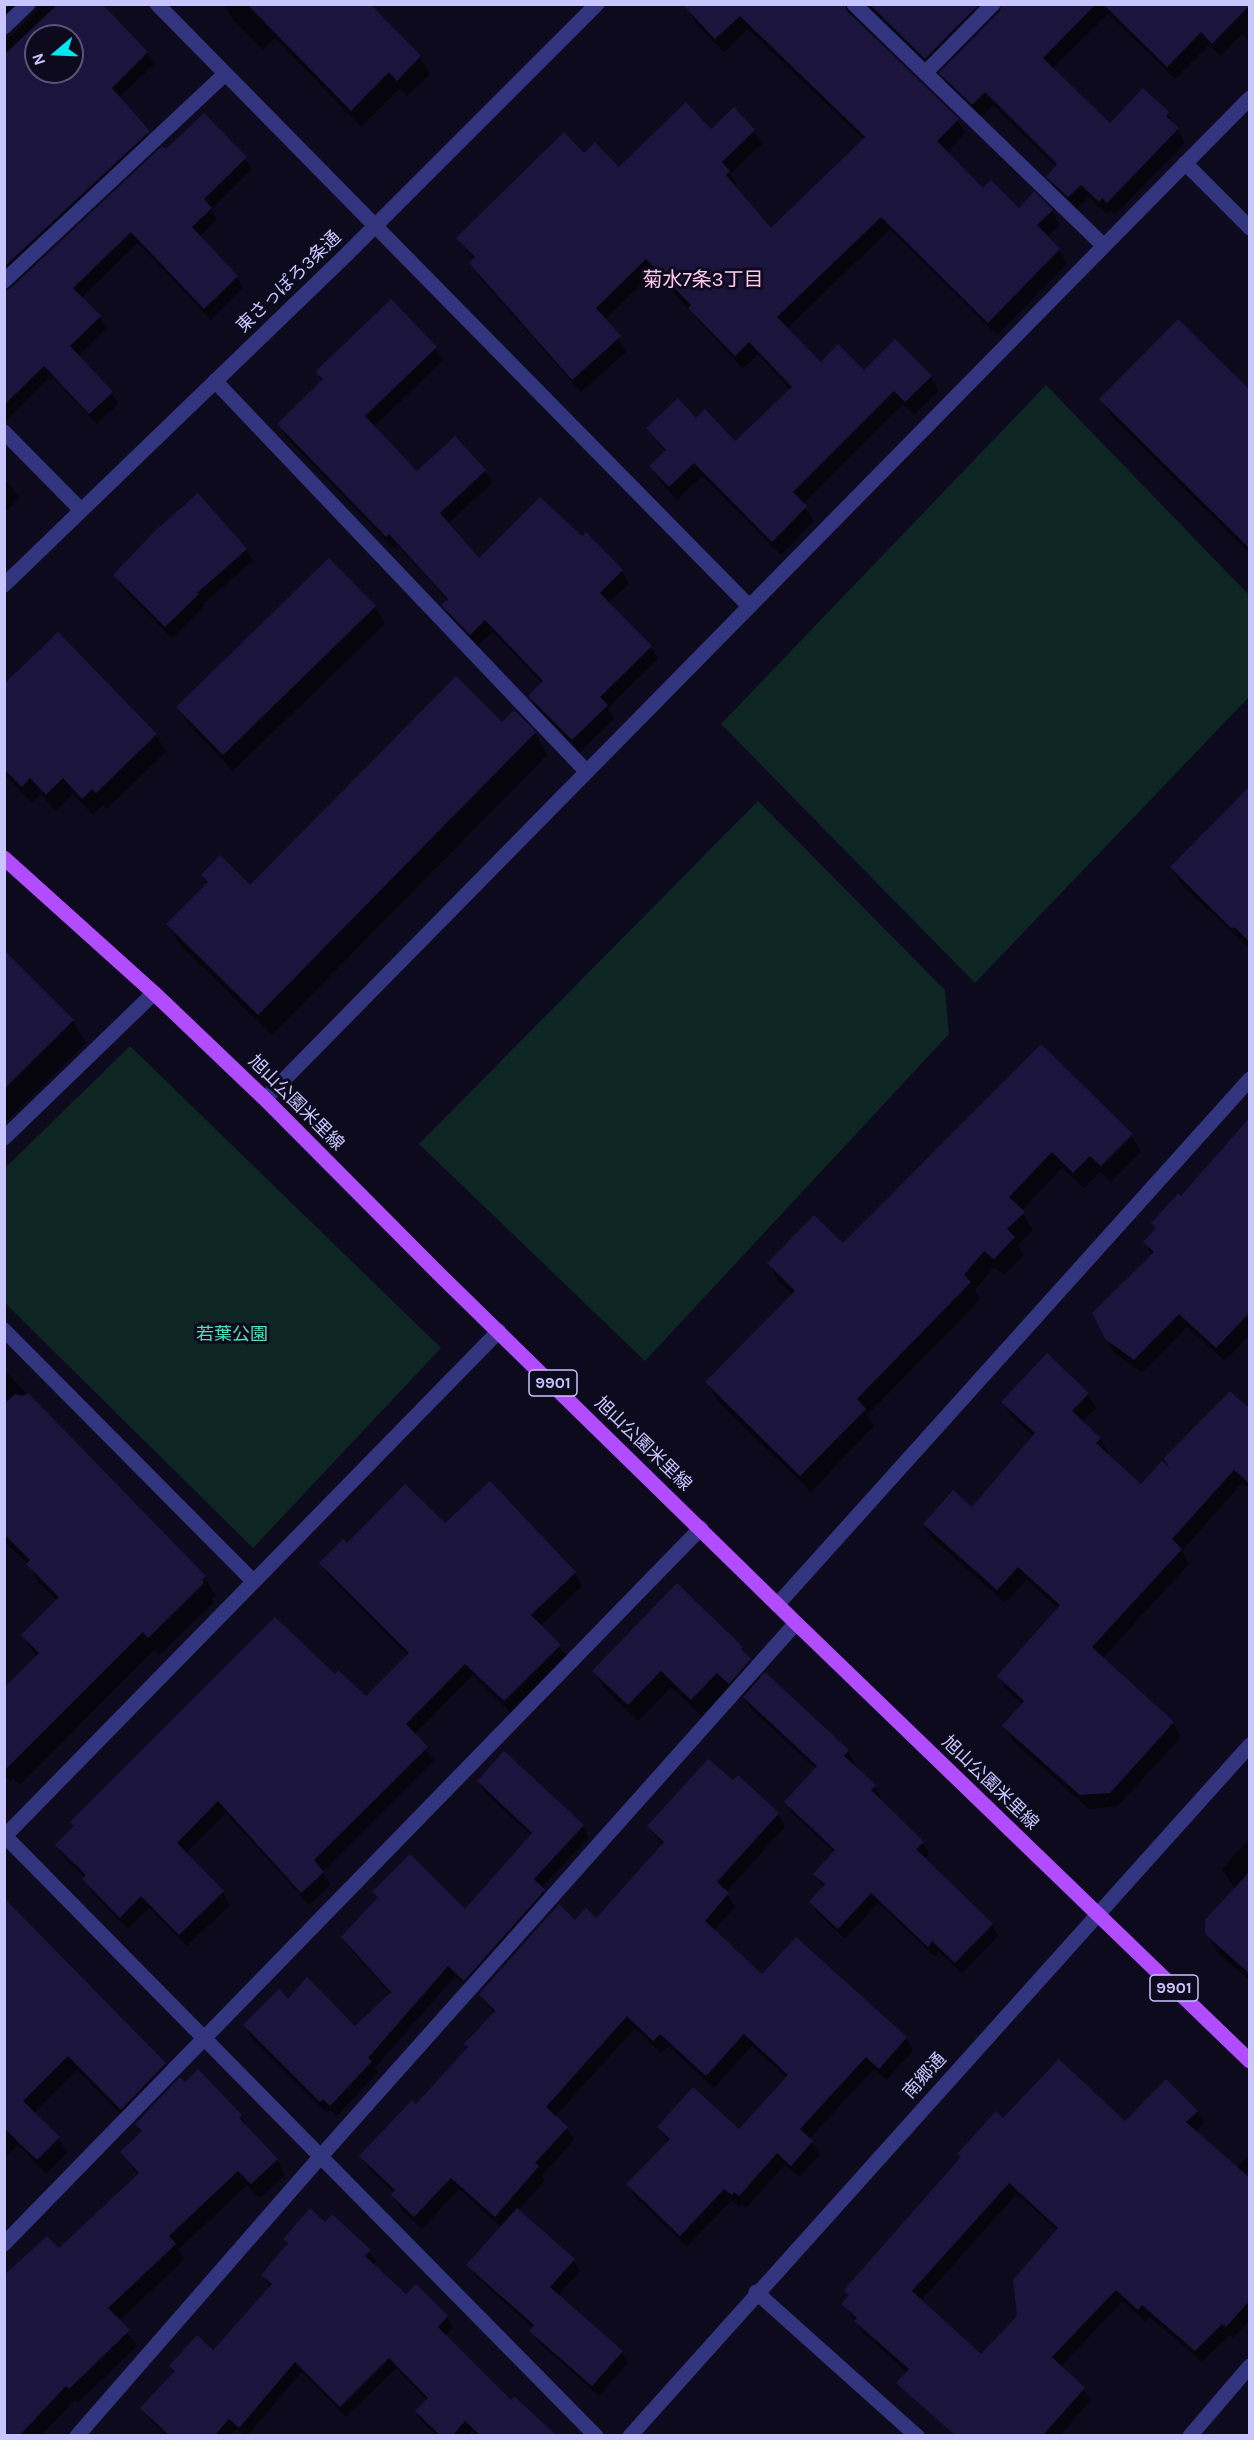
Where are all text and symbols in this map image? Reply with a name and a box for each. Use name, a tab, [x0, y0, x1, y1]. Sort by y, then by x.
north arrow	[24, 24, 84, 84]
text: N	[28, 51, 49, 68]
street label: 東さっぽろ3条通	[232, 227, 346, 337]
district label: 菊水7条3丁目	[642, 268, 764, 292]
street label: 旭山公園米里線	[244, 1051, 348, 1155]
park label: 若葉公園	[196, 1324, 268, 1346]
road number: 9901	[529, 1370, 577, 1396]
street label: 旭山公園米里線	[590, 1392, 696, 1496]
street label: 旭山公園米里線	[937, 1731, 1043, 1835]
road number: 9901	[1150, 1975, 1198, 2001]
street label: 南郷通	[899, 2049, 951, 2103]

